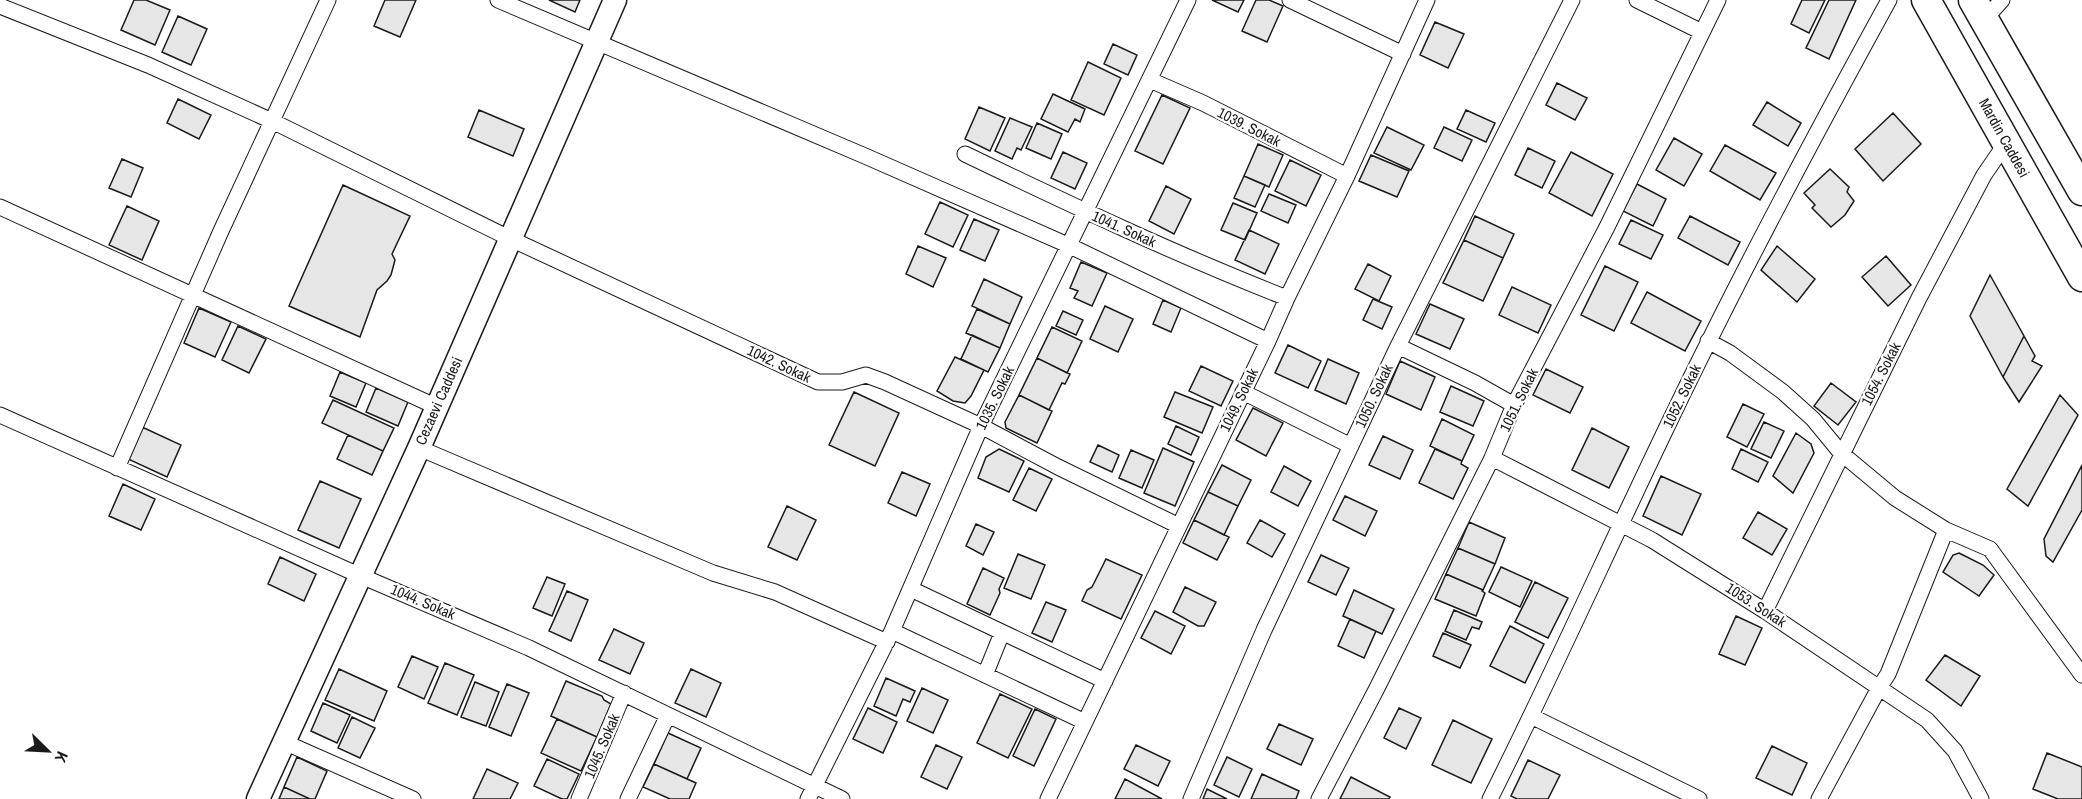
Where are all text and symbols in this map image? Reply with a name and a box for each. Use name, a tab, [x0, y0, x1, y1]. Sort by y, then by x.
street label: Mardin Caddesi	[1974, 94, 2035, 181]
street label: 1039. Sokak	[1214, 102, 1285, 152]
street label: 1041. Sokak	[1089, 205, 1160, 252]
street label: 1054. Sokak	[1856, 338, 1906, 409]
street label: 1042. Sokak	[744, 340, 815, 388]
street label: Cezaevi Caddesi	[410, 353, 467, 448]
street label: 1050. Sokak	[1350, 360, 1398, 431]
street label: 1052. Sokak	[1657, 360, 1706, 431]
street label: 1035. Sokak	[970, 362, 1019, 433]
street label: 1049. Sokak	[1214, 364, 1263, 435]
street label: 1051. Sokak	[1494, 364, 1543, 435]
street label: 1053. Sokak	[1722, 577, 1791, 632]
street label: 1044. Sokak	[388, 579, 460, 625]
street label: 1045. Sokak	[579, 709, 625, 781]
north arrow	[18, 721, 78, 781]
text: K	[50, 748, 74, 766]

